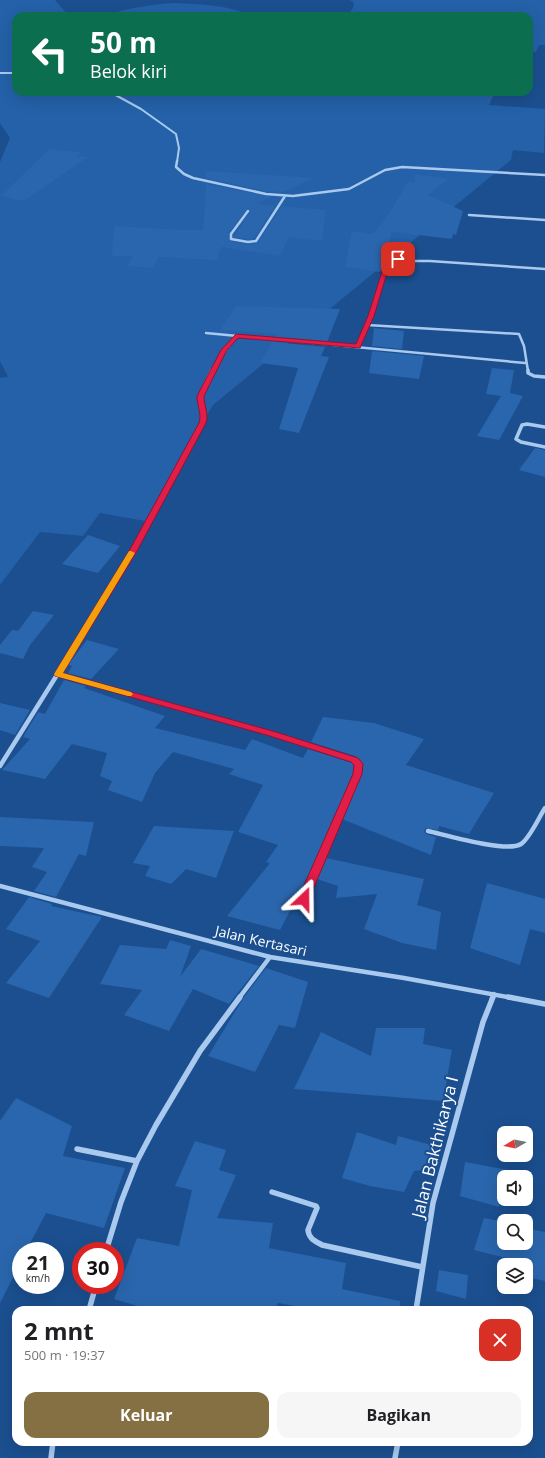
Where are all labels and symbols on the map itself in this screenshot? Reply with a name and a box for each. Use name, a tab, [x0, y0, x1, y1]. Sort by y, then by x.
pin	[381, 242, 415, 276]
position arrow	[283, 878, 325, 920]
street label: Jalan Kertasari	[211, 920, 309, 960]
street label: Jalan Bakthikarya I	[405, 1074, 463, 1222]
north arrow	[497, 1126, 533, 1162]
speed limit sign: 30	[72, 1242, 124, 1294]

